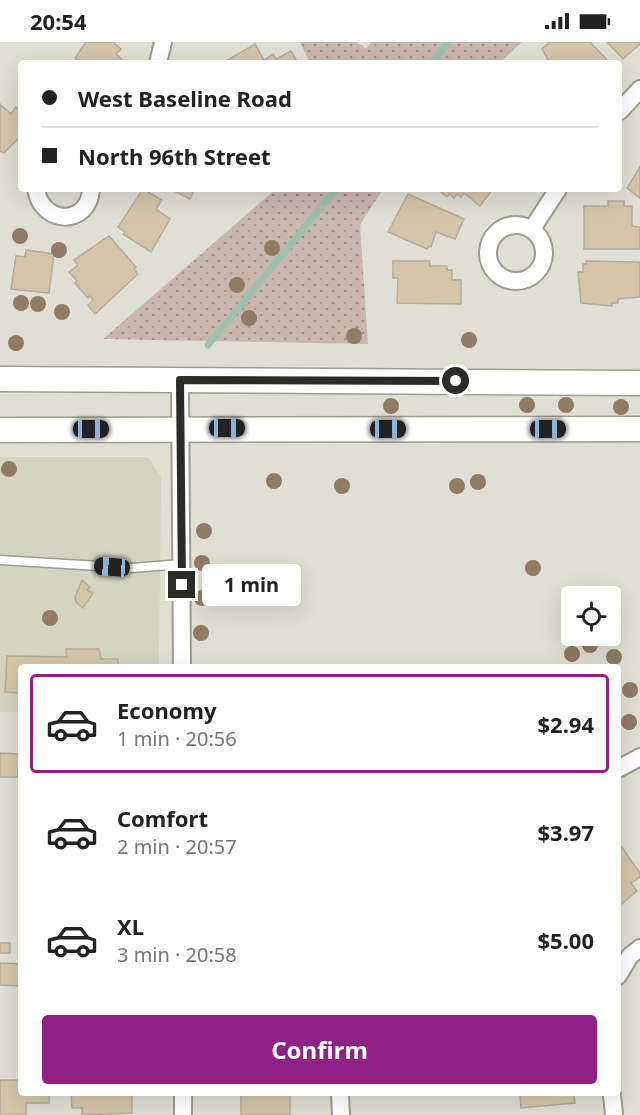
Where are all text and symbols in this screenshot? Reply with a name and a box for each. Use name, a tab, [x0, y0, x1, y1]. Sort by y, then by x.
text: 20:54	[30, 6, 87, 36]
text: West Baseline Road	[78, 83, 292, 113]
text: North 96th Street	[78, 141, 271, 171]
route start	[442, 367, 469, 394]
car	[209, 419, 245, 437]
car	[73, 420, 109, 438]
car	[370, 420, 406, 438]
car	[530, 420, 566, 438]
car	[93, 557, 131, 577]
callout: 1 min	[203, 564, 302, 606]
route end	[168, 571, 195, 598]
text: 1 min	[224, 571, 279, 598]
map controls	[561, 586, 621, 646]
button: locate	[561, 586, 621, 646]
text: Economy	[117, 695, 216, 725]
icon: car	[45, 697, 99, 751]
text: $2.94	[537, 709, 594, 739]
text: 1 min · 20:56	[117, 725, 237, 752]
text: Comfort	[117, 803, 208, 833]
icon: car	[45, 805, 99, 859]
text: $3.97	[537, 817, 594, 847]
text: 2 min · 20:57	[117, 833, 237, 860]
text: XL	[117, 911, 144, 941]
icon: car	[45, 913, 99, 967]
text: $5.00	[537, 925, 594, 955]
text: 3 min · 20:58	[117, 941, 237, 968]
button: Confirm	[42, 1015, 597, 1084]

